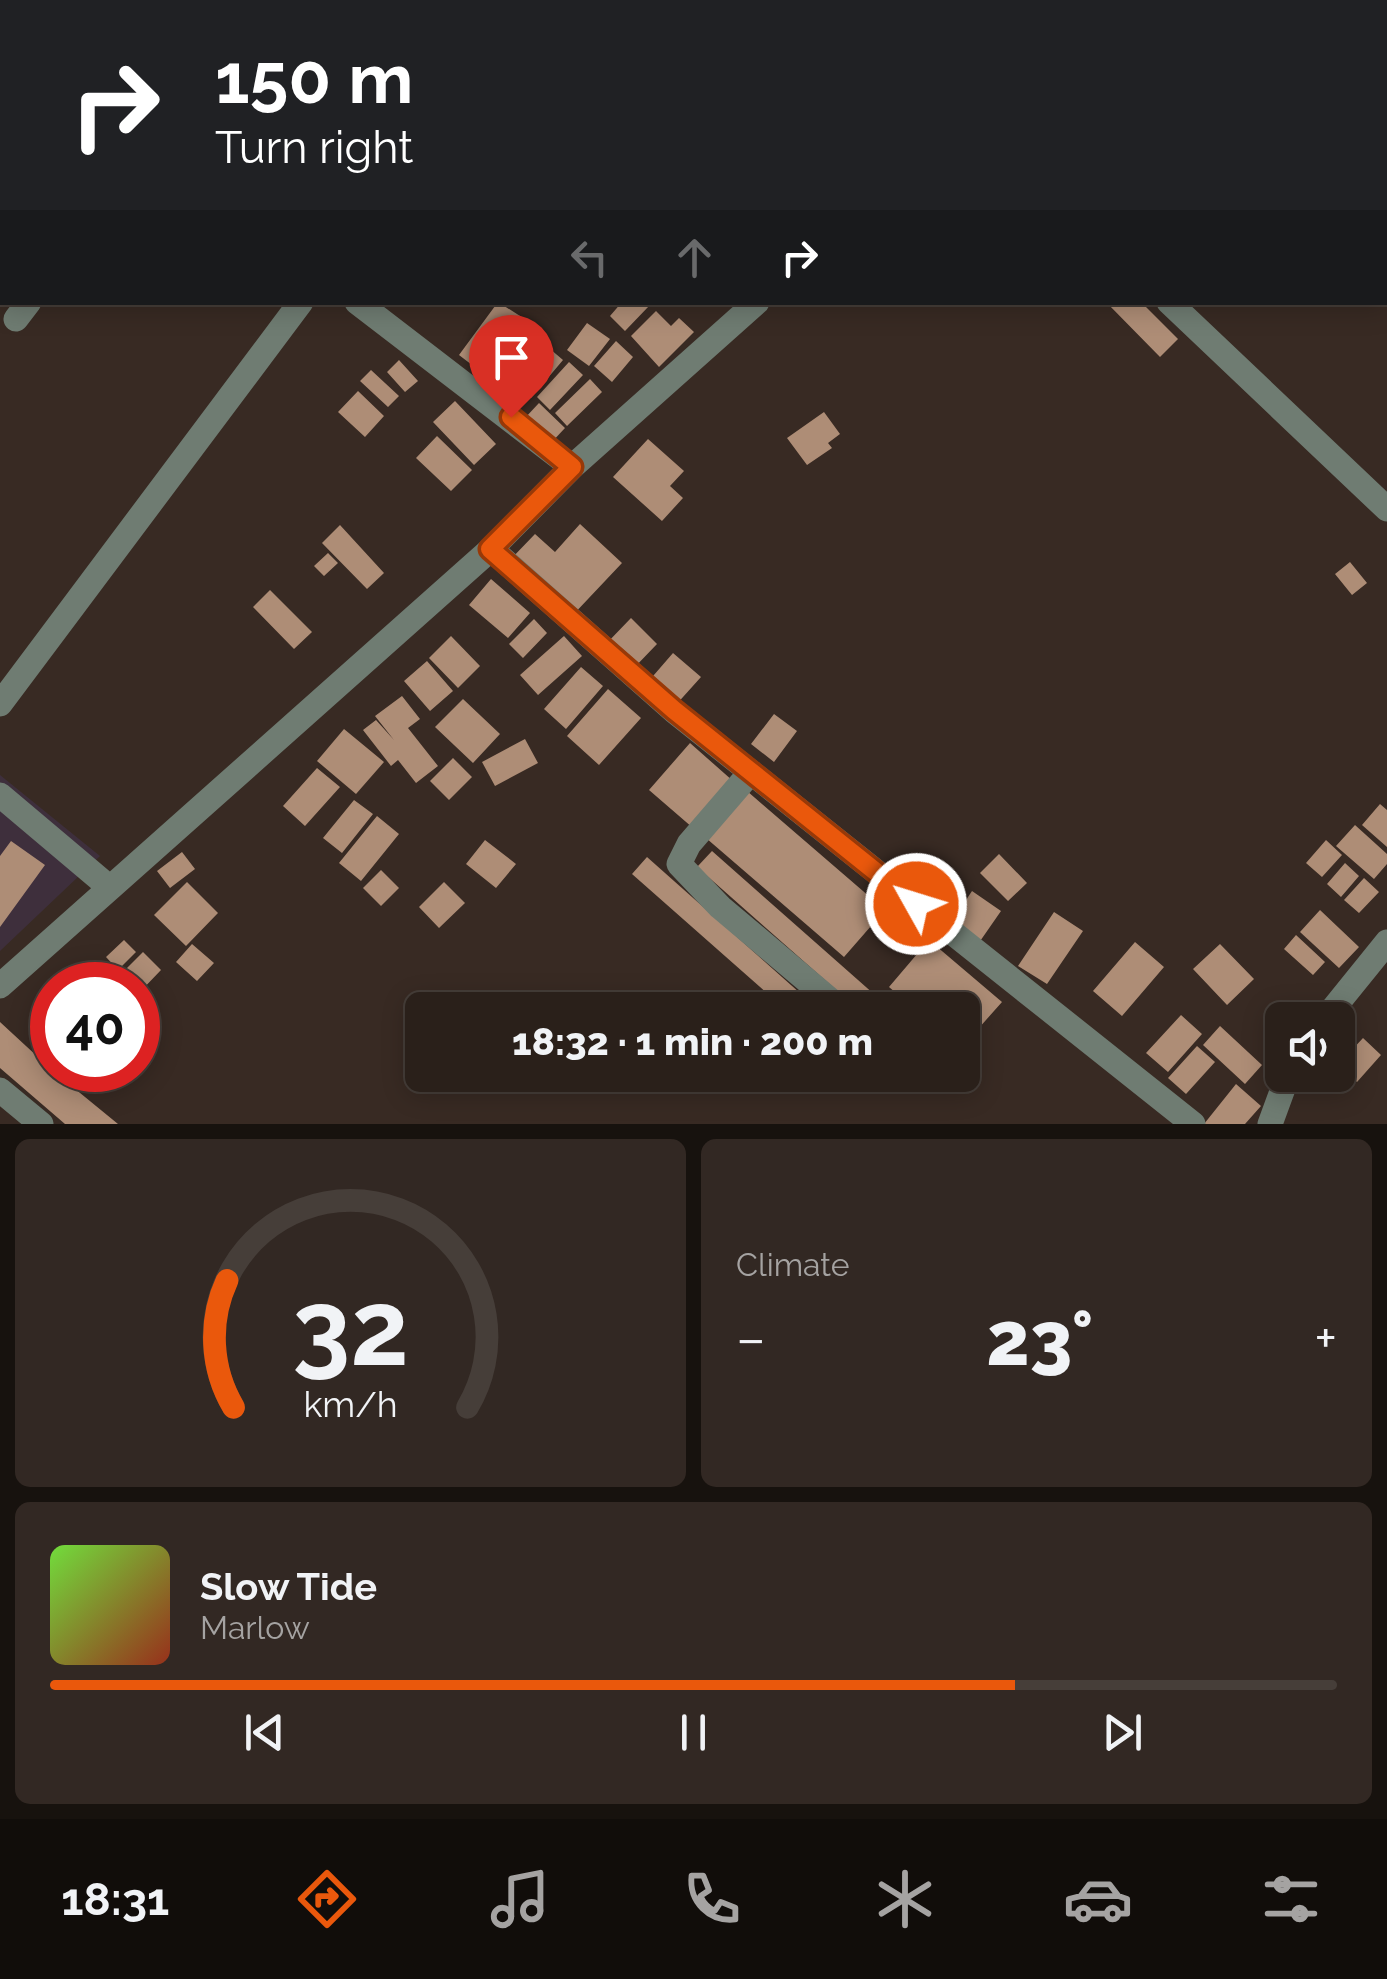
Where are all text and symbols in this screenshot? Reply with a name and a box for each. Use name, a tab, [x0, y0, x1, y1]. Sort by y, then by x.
text: 150 m	[215, 37, 413, 119]
icon: right	[50, 40, 180, 170]
text: Turn right	[215, 121, 413, 174]
icon: left	[562, 230, 617, 285]
icon: ahead	[667, 230, 722, 285]
icon: right	[772, 230, 827, 285]
pin	[469, 315, 554, 418]
icon: arrive	[484, 330, 539, 385]
position arrow	[864, 852, 968, 956]
speed limit sign: 40	[30, 962, 160, 1092]
map controls	[1265, 1002, 1355, 1092]
button: sound	[1265, 1002, 1355, 1092]
text: 18:32 · 1 min · 200 m	[512, 1019, 873, 1064]
text: Climate	[736, 1246, 850, 1283]
text: 32	[292, 1267, 409, 1389]
text: 23°	[986, 1294, 1093, 1383]
text: −	[736, 1306, 766, 1371]
text: +	[1314, 1306, 1337, 1371]
text: km/h	[303, 1383, 398, 1425]
text: Slow Tide	[200, 1564, 377, 1609]
text: Marlow	[200, 1609, 310, 1646]
icon: previous	[237, 1705, 292, 1760]
icon: pause	[666, 1705, 721, 1760]
icon: next	[1095, 1705, 1150, 1760]
icon: directions	[292, 1864, 362, 1934]
icon: music	[485, 1864, 555, 1934]
icon: phone	[677, 1864, 747, 1934]
icon: climate	[870, 1864, 940, 1934]
icon: car	[1063, 1864, 1133, 1934]
icon: filters	[1256, 1864, 1326, 1934]
text: 18:31	[61, 1873, 169, 1926]

